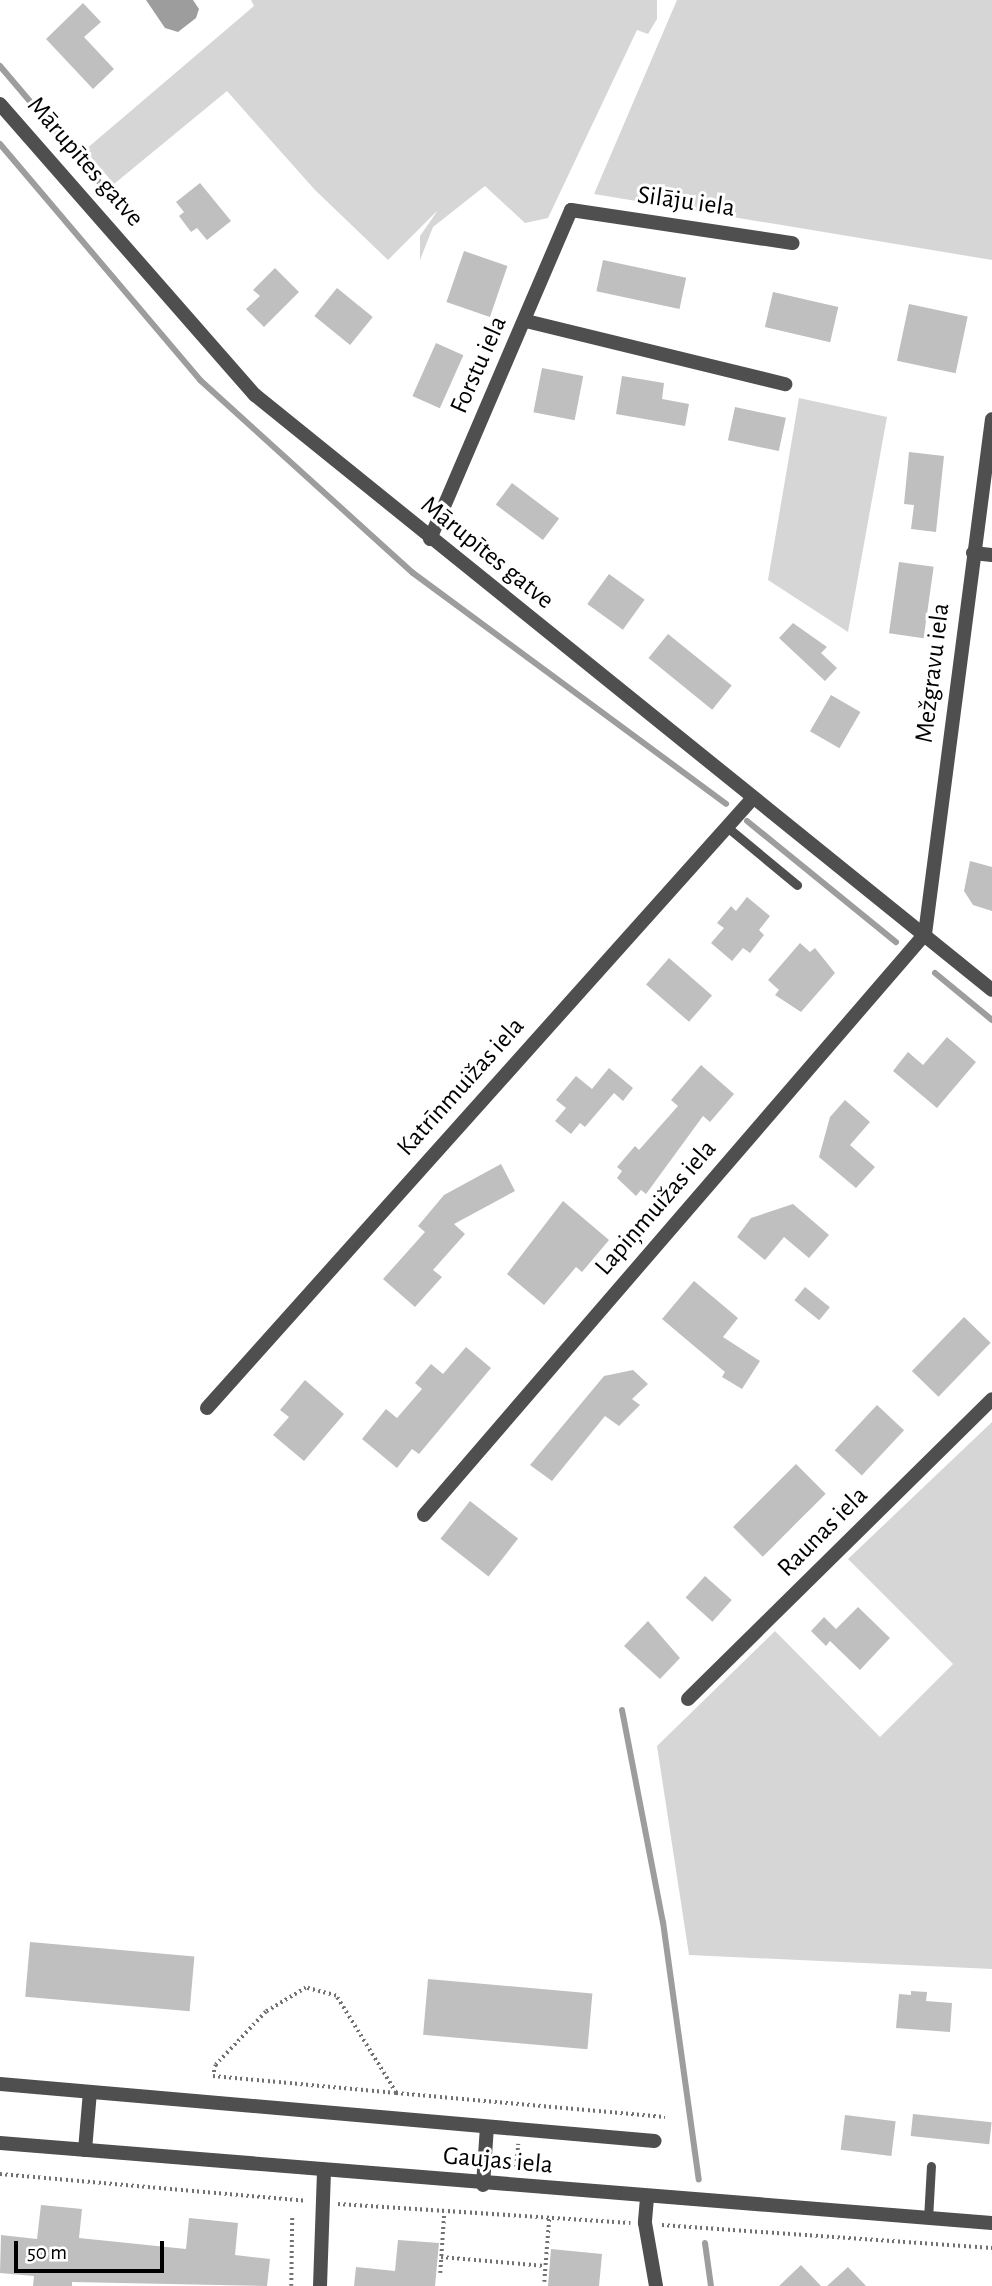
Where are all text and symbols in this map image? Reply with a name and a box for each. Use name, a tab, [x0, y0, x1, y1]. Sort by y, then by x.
street label: Mārupītes gatve	[20, 91, 150, 233]
street label: Silāju iela	[635, 180, 737, 224]
street label: Forstu iela	[444, 311, 514, 419]
street label: Mārupītes gatve	[414, 490, 560, 616]
street label: Mežgravu iela	[909, 601, 957, 745]
street label: Katrīnmuižas iela	[391, 1011, 531, 1163]
street label: Lapiņmuižas iela	[589, 1134, 723, 1282]
street label: Raunas iela	[771, 1480, 875, 1584]
street label: Gaujas iela	[442, 2141, 554, 2181]
scale bar	[18, 2226, 168, 2270]
text: 50 m	[27, 2242, 67, 2263]

